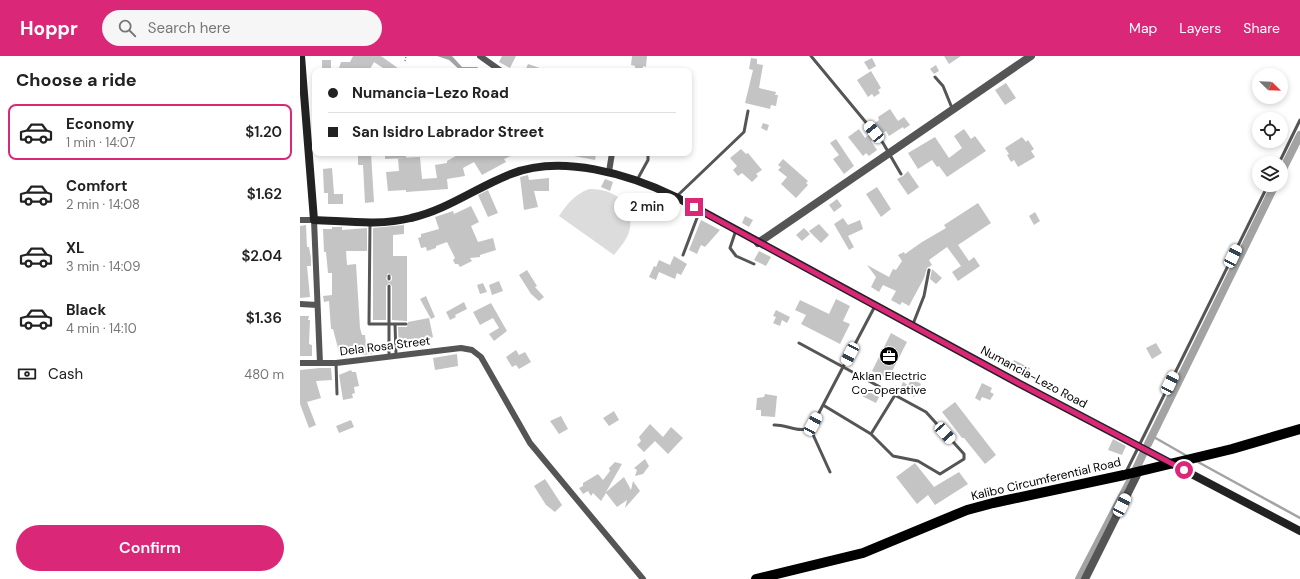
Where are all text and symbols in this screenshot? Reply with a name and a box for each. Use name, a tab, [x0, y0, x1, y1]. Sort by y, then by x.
search box	[102, 10, 382, 46]
text: Hoppr	[20, 16, 78, 41]
icon: search	[116, 17, 138, 39]
text: Search here	[148, 18, 231, 38]
text: Map	[1129, 19, 1157, 37]
text: Layers	[1179, 19, 1221, 37]
text: Share	[1243, 19, 1280, 37]
text: Choose a ride	[16, 68, 137, 92]
north arrow	[1252, 68, 1288, 104]
map controls	[1252, 68, 1288, 192]
text: Numancia-Lezo Road	[352, 83, 509, 103]
button: locate	[1252, 112, 1288, 148]
icon: car	[18, 114, 54, 150]
text: Economy	[66, 114, 134, 134]
car	[862, 119, 886, 145]
text: $1.20	[245, 122, 282, 142]
text: San Isidro Labrador Street	[352, 122, 544, 142]
text: 1 min · 14:07	[66, 134, 135, 151]
button: layers	[1252, 156, 1288, 192]
icon: car	[18, 176, 54, 212]
text: Comfort	[66, 176, 127, 196]
text: $1.62	[247, 184, 282, 204]
callout: 2 min	[614, 193, 680, 221]
text: 2 min · 14:08	[66, 196, 140, 213]
text: 2 min	[630, 198, 664, 215]
route end	[685, 198, 703, 216]
icon: car	[18, 238, 54, 274]
text: XL	[66, 238, 84, 258]
car	[1222, 243, 1244, 269]
text: $2.04	[241, 246, 282, 266]
text: 3 min · 14:09	[66, 258, 140, 275]
icon: car	[18, 300, 54, 336]
text: Black	[66, 300, 106, 320]
text: $1.36	[246, 308, 282, 328]
text: 4 min · 14:10	[66, 320, 137, 337]
street label: Dela Rosa Street	[339, 332, 431, 359]
car	[839, 341, 861, 367]
street label: Numancia-Lezo Road	[978, 342, 1090, 412]
office icon: Aklan Electric Co-operative	[878, 345, 900, 367]
icon: cash	[16, 363, 38, 385]
text: Cash	[48, 364, 83, 384]
text: 480 m	[244, 366, 284, 383]
place label: Aklan Electric Co-operative	[851, 368, 927, 398]
car	[1159, 370, 1181, 396]
car	[802, 411, 824, 437]
car	[933, 420, 957, 446]
street label: Kalibo Circumferential Road	[970, 454, 1122, 504]
route start	[1175, 461, 1193, 479]
car	[1111, 492, 1133, 518]
button: Confirm	[16, 525, 284, 571]

